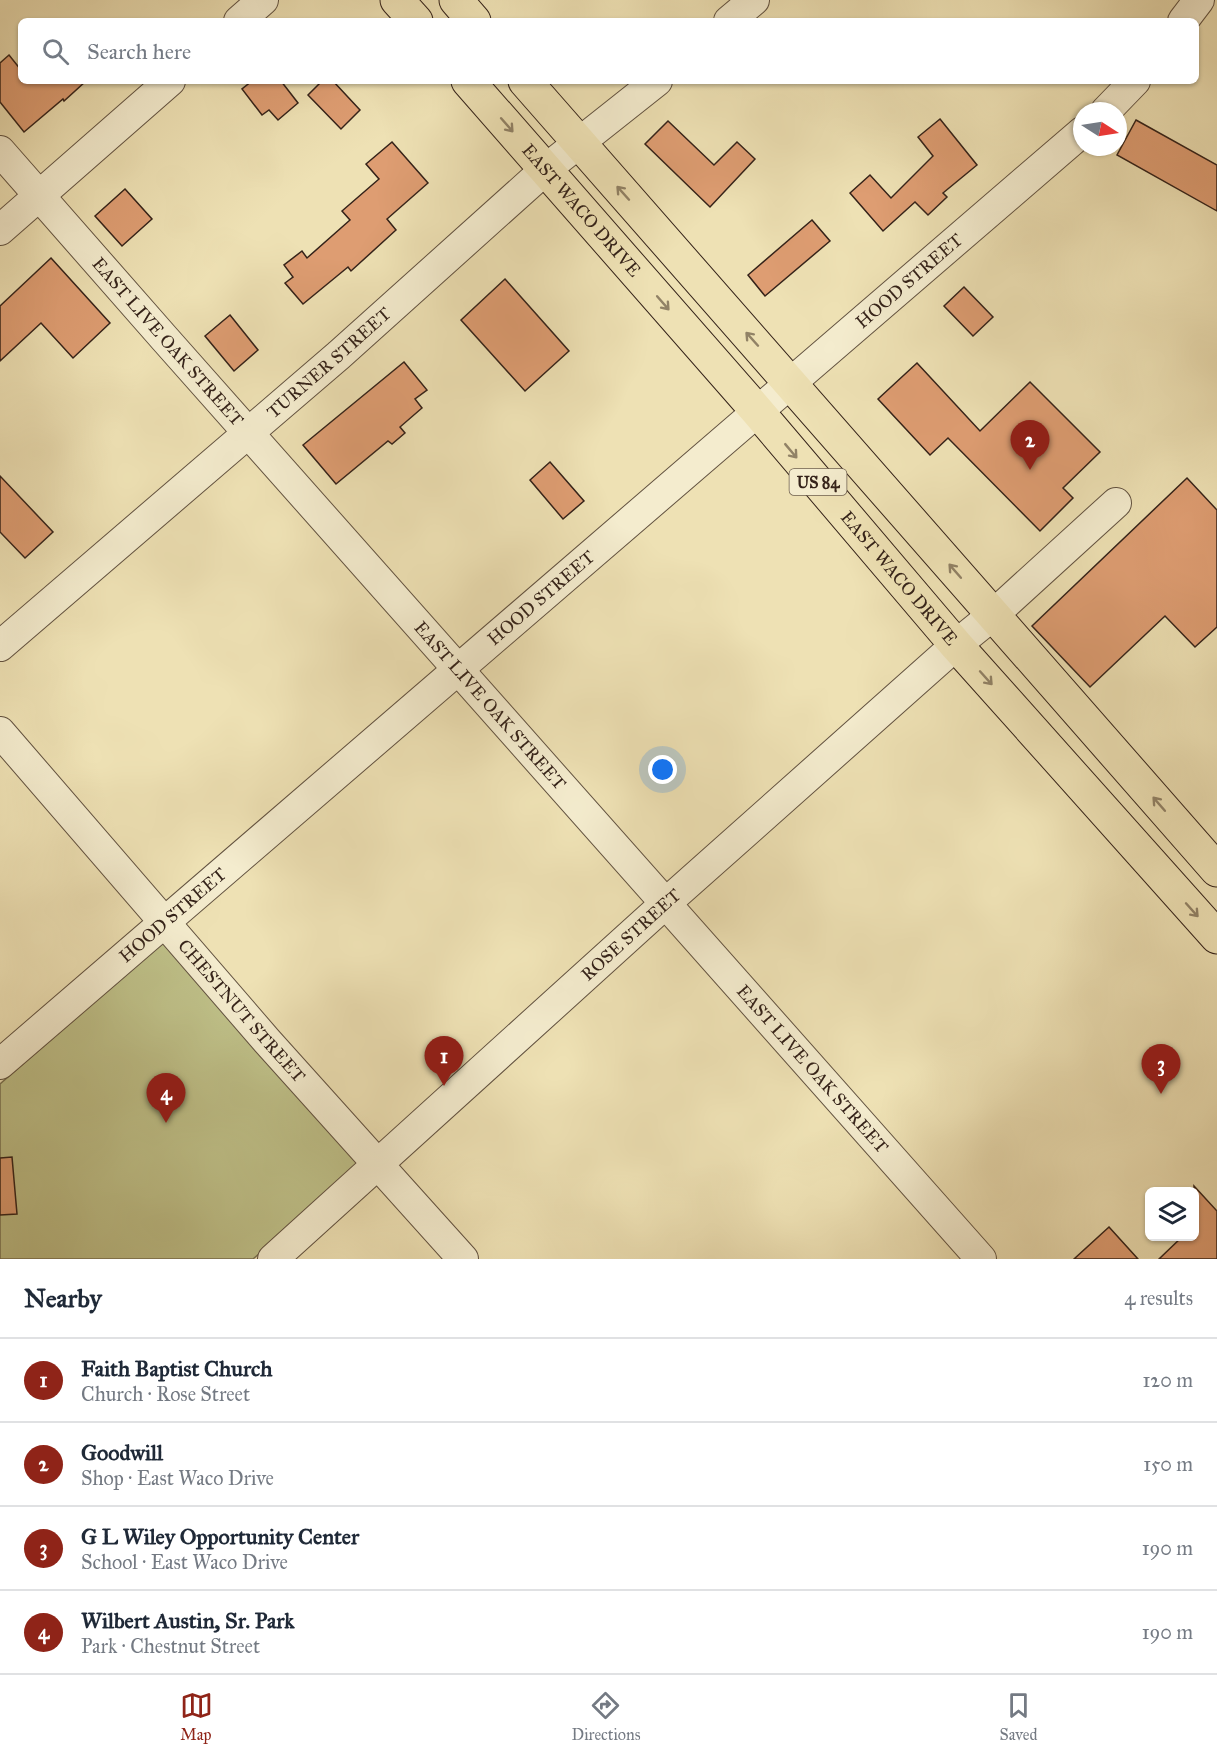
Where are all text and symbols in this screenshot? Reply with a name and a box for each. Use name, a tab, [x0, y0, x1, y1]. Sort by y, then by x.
search box	[18, 18, 1199, 84]
icon: search	[39, 35, 72, 68]
text: Search here	[87, 38, 191, 65]
north arrow	[1073, 102, 1127, 156]
one-way arrow	[500, 117, 514, 132]
street label: EAST WACO DRIVE	[517, 139, 646, 281]
one-way arrow	[616, 186, 630, 201]
street label: HOOD STREET	[851, 229, 967, 333]
street label: EAST LIVE OAK STREET	[87, 253, 248, 431]
one-way arrow	[656, 295, 670, 310]
street label: TURNER STREET	[262, 303, 395, 423]
one-way arrow	[745, 332, 759, 347]
pin: 2	[1010, 420, 1050, 470]
one-way arrow	[784, 443, 798, 458]
road number: US 84	[790, 469, 846, 495]
street label: EAST WACO DRIVE	[836, 506, 962, 650]
street label: HOOD STREET	[483, 546, 599, 650]
one-way arrow	[948, 563, 962, 578]
street label: EAST LIVE OAK STREET	[410, 617, 571, 794]
one-way arrow	[979, 670, 993, 685]
your location	[648, 755, 677, 784]
one-way arrow	[1152, 797, 1166, 812]
street label: HOOD STREET	[115, 863, 231, 967]
street label: ROSE STREET	[577, 884, 685, 985]
one-way arrow	[1186, 902, 1199, 918]
street label: CHESTNUT STREET	[173, 935, 310, 1087]
street label: EAST LIVE OAK STREET	[732, 980, 893, 1158]
pin: 1	[424, 1036, 464, 1086]
pin: 3	[1142, 1044, 1180, 1094]
pin: 4	[146, 1074, 186, 1123]
map controls	[1145, 1187, 1199, 1241]
button: layers	[1145, 1187, 1199, 1241]
text: Nearby	[24, 1282, 102, 1314]
text: 4 results	[1124, 1286, 1193, 1310]
text: Faith Baptist Church	[81, 1355, 273, 1382]
text: 1	[40, 1368, 47, 1392]
text: 120 m	[1142, 1368, 1193, 1392]
text: Church · Rose Street	[81, 1382, 250, 1406]
text: Goodwill	[81, 1439, 163, 1466]
text: 2	[39, 1452, 48, 1476]
text: 150 m	[1143, 1452, 1193, 1476]
text: Shop · East Waco Drive	[81, 1466, 274, 1490]
text: G L Wiley Opportunity Center	[81, 1523, 359, 1550]
text: 3	[40, 1536, 48, 1560]
text: 190 m	[1142, 1536, 1193, 1560]
text: School · East Waco Drive	[81, 1550, 288, 1574]
text: Wilbert Austin, Sr. Park	[81, 1607, 294, 1634]
text: 4	[38, 1620, 49, 1644]
text: 190 m	[1142, 1620, 1193, 1644]
text: Park · Chestnut Street	[81, 1634, 260, 1658]
tab: Map	[180, 1689, 213, 1744]
tab: Directions	[572, 1689, 640, 1744]
tab: Saved	[999, 1689, 1037, 1744]

